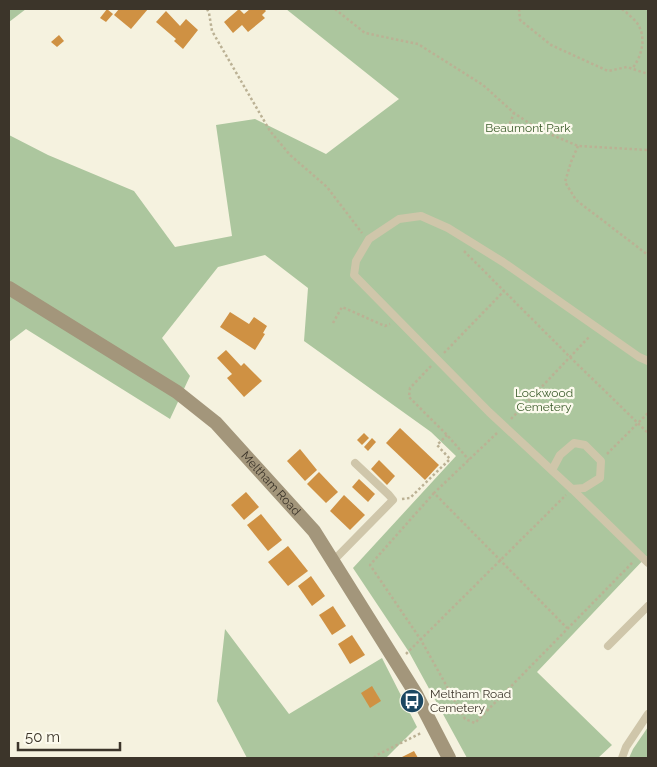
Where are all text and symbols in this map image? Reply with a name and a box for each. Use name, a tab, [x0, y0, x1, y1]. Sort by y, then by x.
park label: Beaumont Park	[485, 121, 571, 135]
park label: Lockwood Cemetery	[515, 386, 573, 414]
street label: Meltham Road	[238, 449, 303, 518]
place label: Meltham Road Cemetery	[430, 687, 511, 715]
bus stop icon: Meltham Road Cemetery	[399, 688, 425, 714]
scale bar	[18, 720, 120, 752]
text: 50 m	[25, 728, 60, 746]

